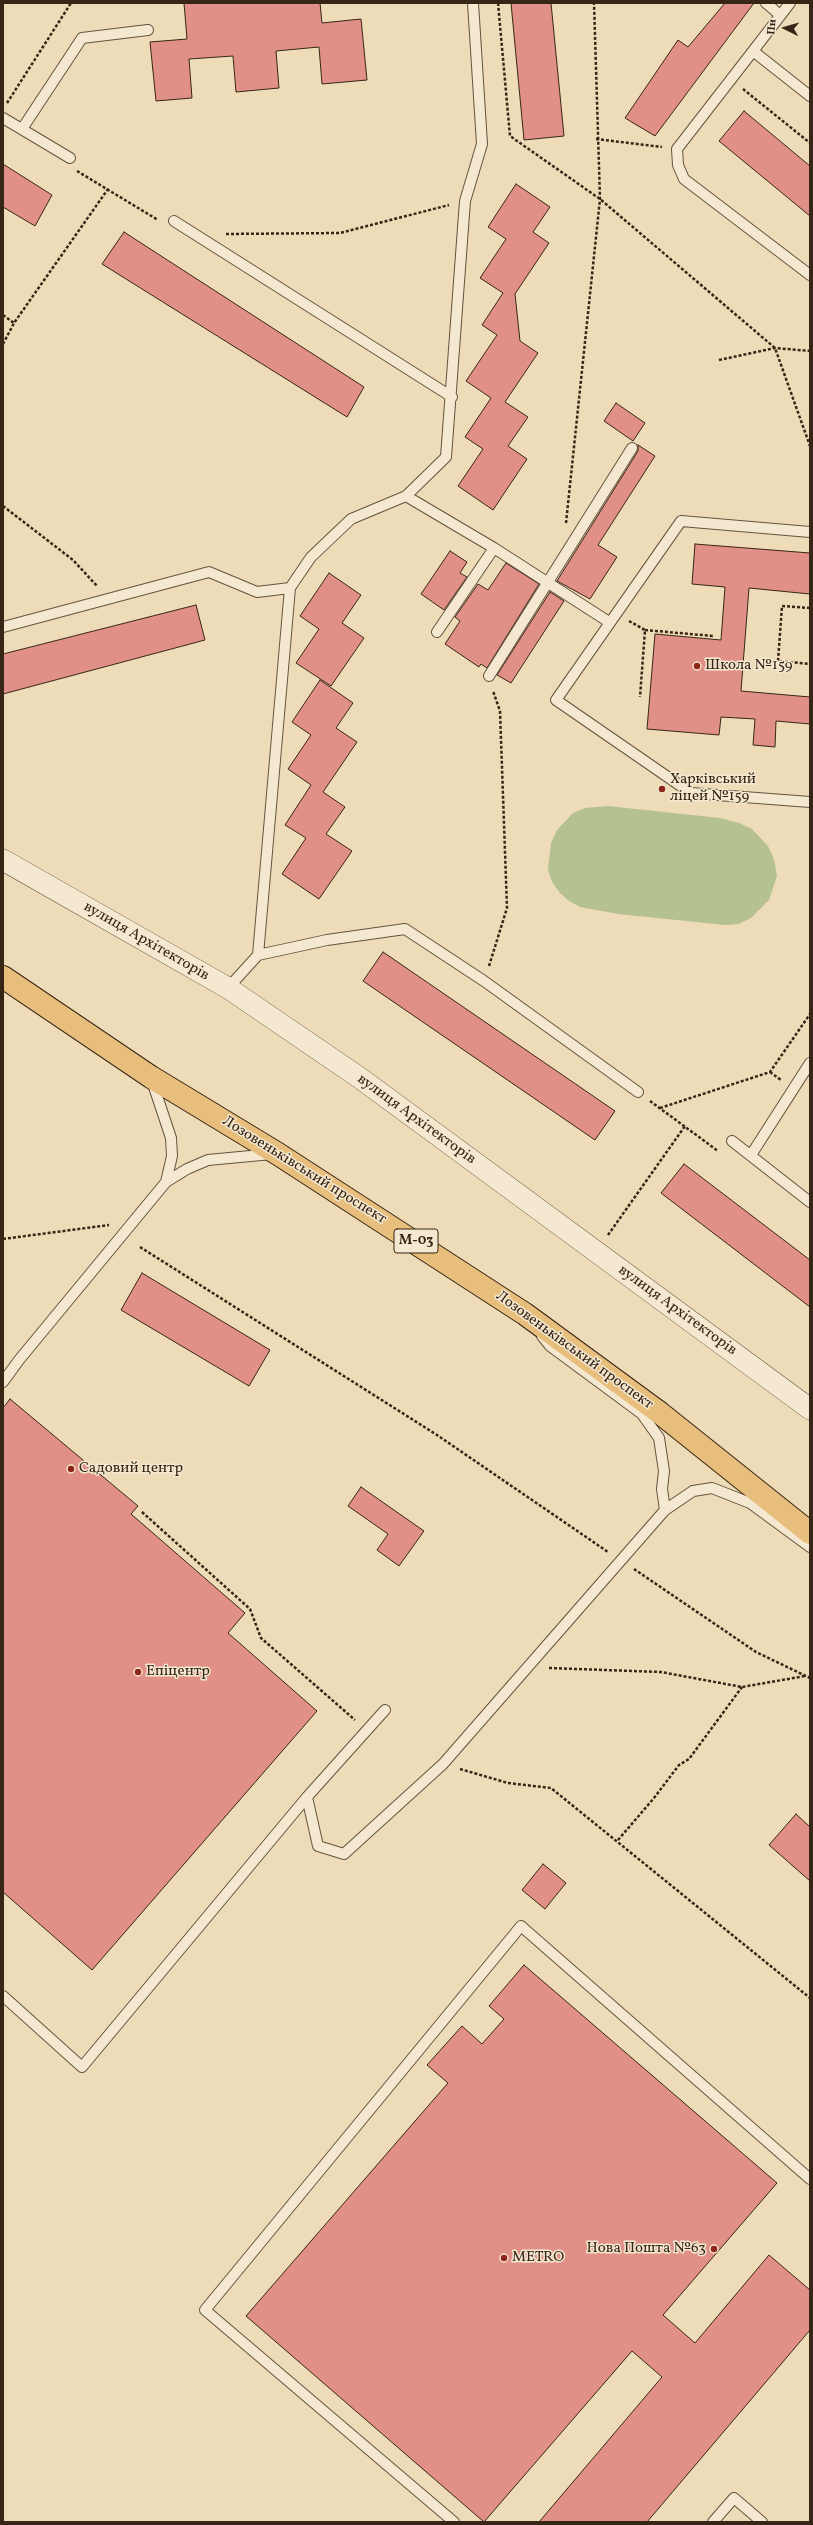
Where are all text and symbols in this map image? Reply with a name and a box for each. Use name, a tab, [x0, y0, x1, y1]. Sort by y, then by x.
north arrow	[765, 8, 805, 48]
text: Пн	[764, 18, 781, 35]
place label: Школа №159	[705, 657, 793, 675]
marker: Школа №159	[692, 661, 702, 671]
place label: Харківський ліцей №159	[670, 771, 756, 806]
marker: Харківський ліцей №159	[657, 784, 667, 794]
street label: вулиця Архітекторів	[80, 899, 212, 985]
street label: вулиця Архітекторів	[353, 1071, 479, 1169]
street label: Лозовеньківський проспект	[218, 1113, 390, 1229]
road number: М-03	[394, 1229, 438, 1253]
street label: вулиця Архітекторів	[614, 1262, 740, 1360]
street label: Лозовеньківський проспект	[492, 1288, 656, 1414]
place label: Садовий центр	[79, 1460, 183, 1478]
marker: Садовий центр	[66, 1464, 76, 1474]
place label: Епіцентр	[146, 1663, 210, 1681]
marker: Епіцентр	[133, 1667, 143, 1677]
place label: Нова Пошта №63	[587, 2240, 706, 2258]
marker: Нова Пошта №63	[709, 2244, 719, 2254]
place label: METRO	[512, 2249, 564, 2267]
marker: METRO	[499, 2253, 509, 2263]

